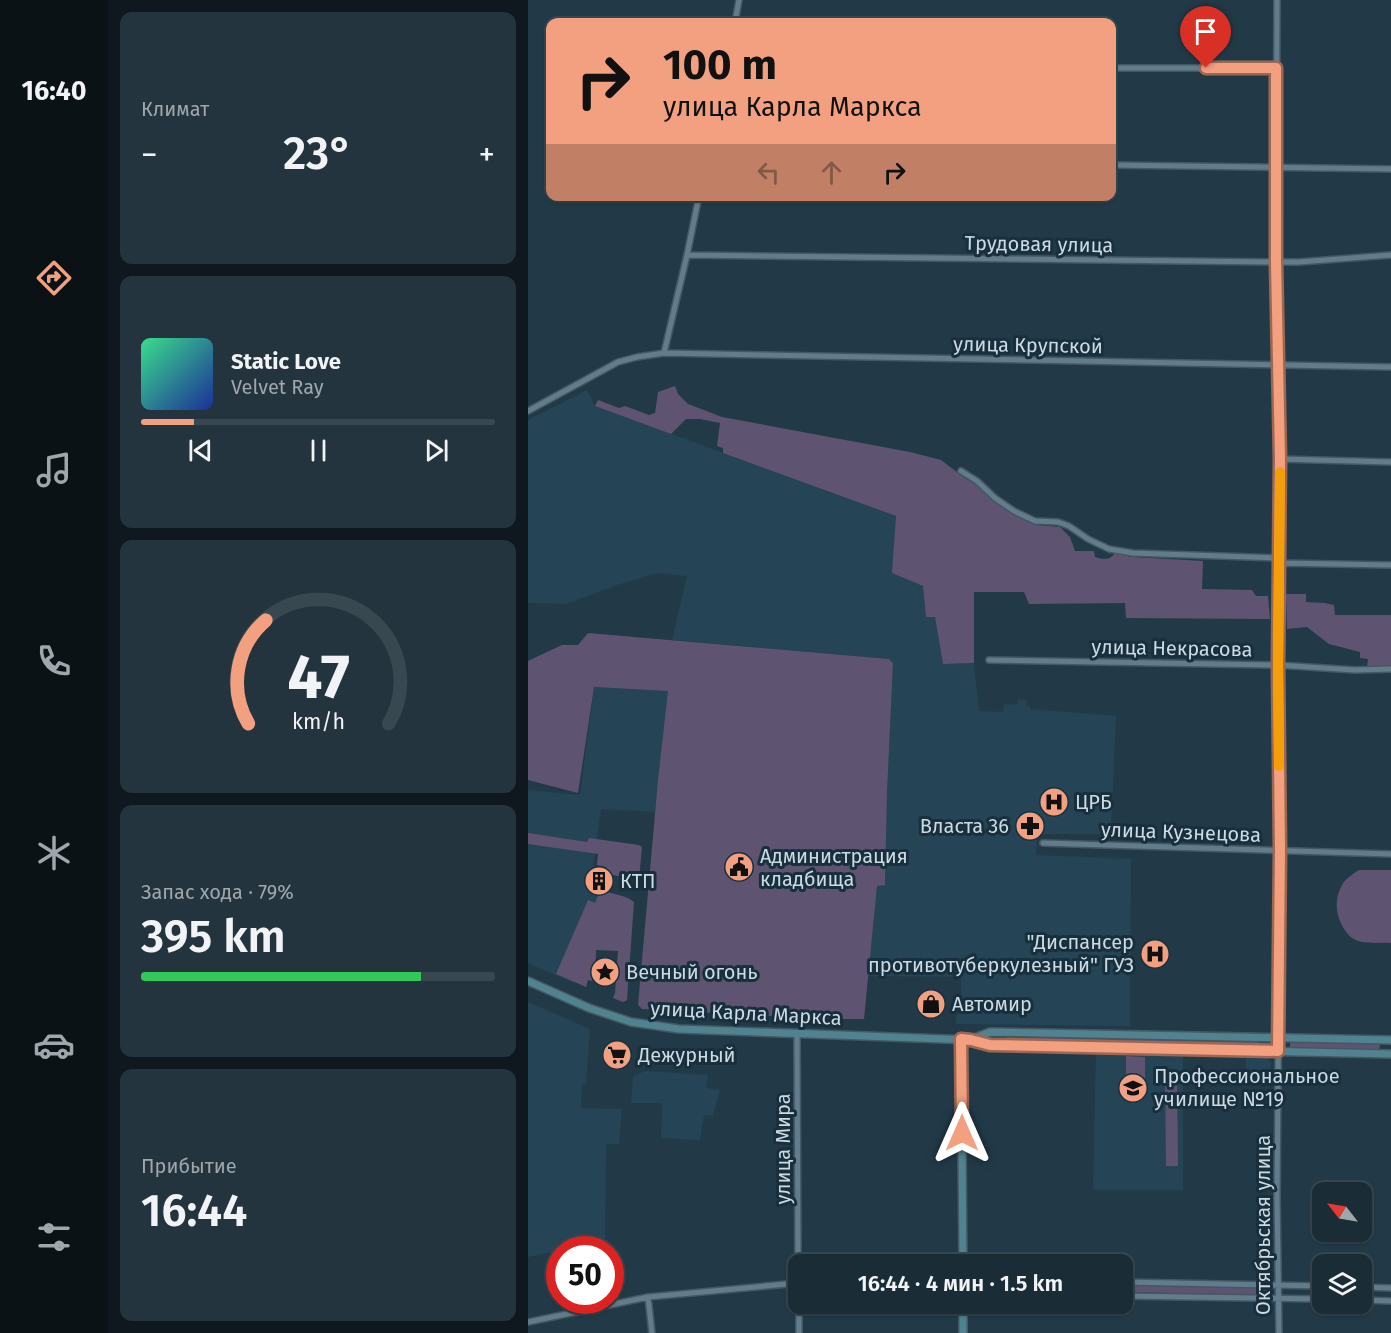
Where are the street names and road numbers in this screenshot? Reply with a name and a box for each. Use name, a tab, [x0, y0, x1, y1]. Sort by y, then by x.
street label: Трудовая улица	[965, 231, 1113, 257]
street label: улица Крупской	[953, 332, 1103, 358]
street label: улица Некрасова	[1091, 635, 1253, 661]
street label: улица Кузнецова	[1101, 817, 1261, 847]
street label: улица Карла Маркса	[650, 996, 842, 1030]
street label: улица Мира	[771, 1093, 795, 1205]
street label: Октябрьская улица	[1251, 1135, 1275, 1315]

